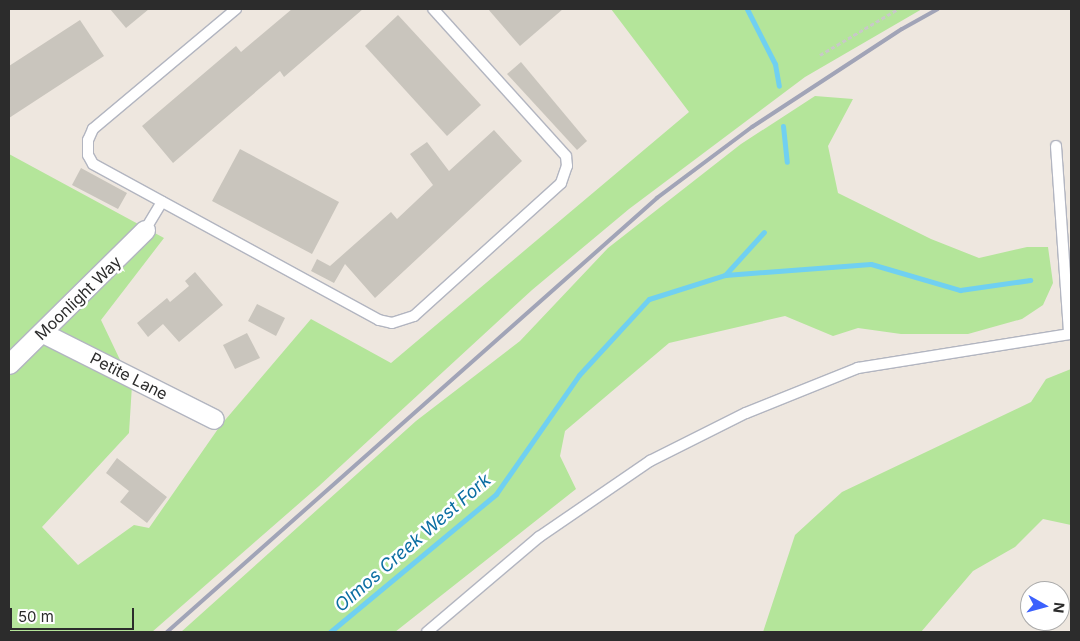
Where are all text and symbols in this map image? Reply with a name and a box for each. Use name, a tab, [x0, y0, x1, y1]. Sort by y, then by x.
street label: Moonlight Way	[31, 252, 125, 344]
street label: Petite Lane	[87, 348, 171, 404]
water label: Olmos Creek West Fork	[330, 469, 496, 617]
north arrow	[1020, 581, 1070, 631]
scale bar	[12, 598, 136, 630]
text: N	[1050, 601, 1068, 614]
text: 50 m	[18, 607, 54, 626]

